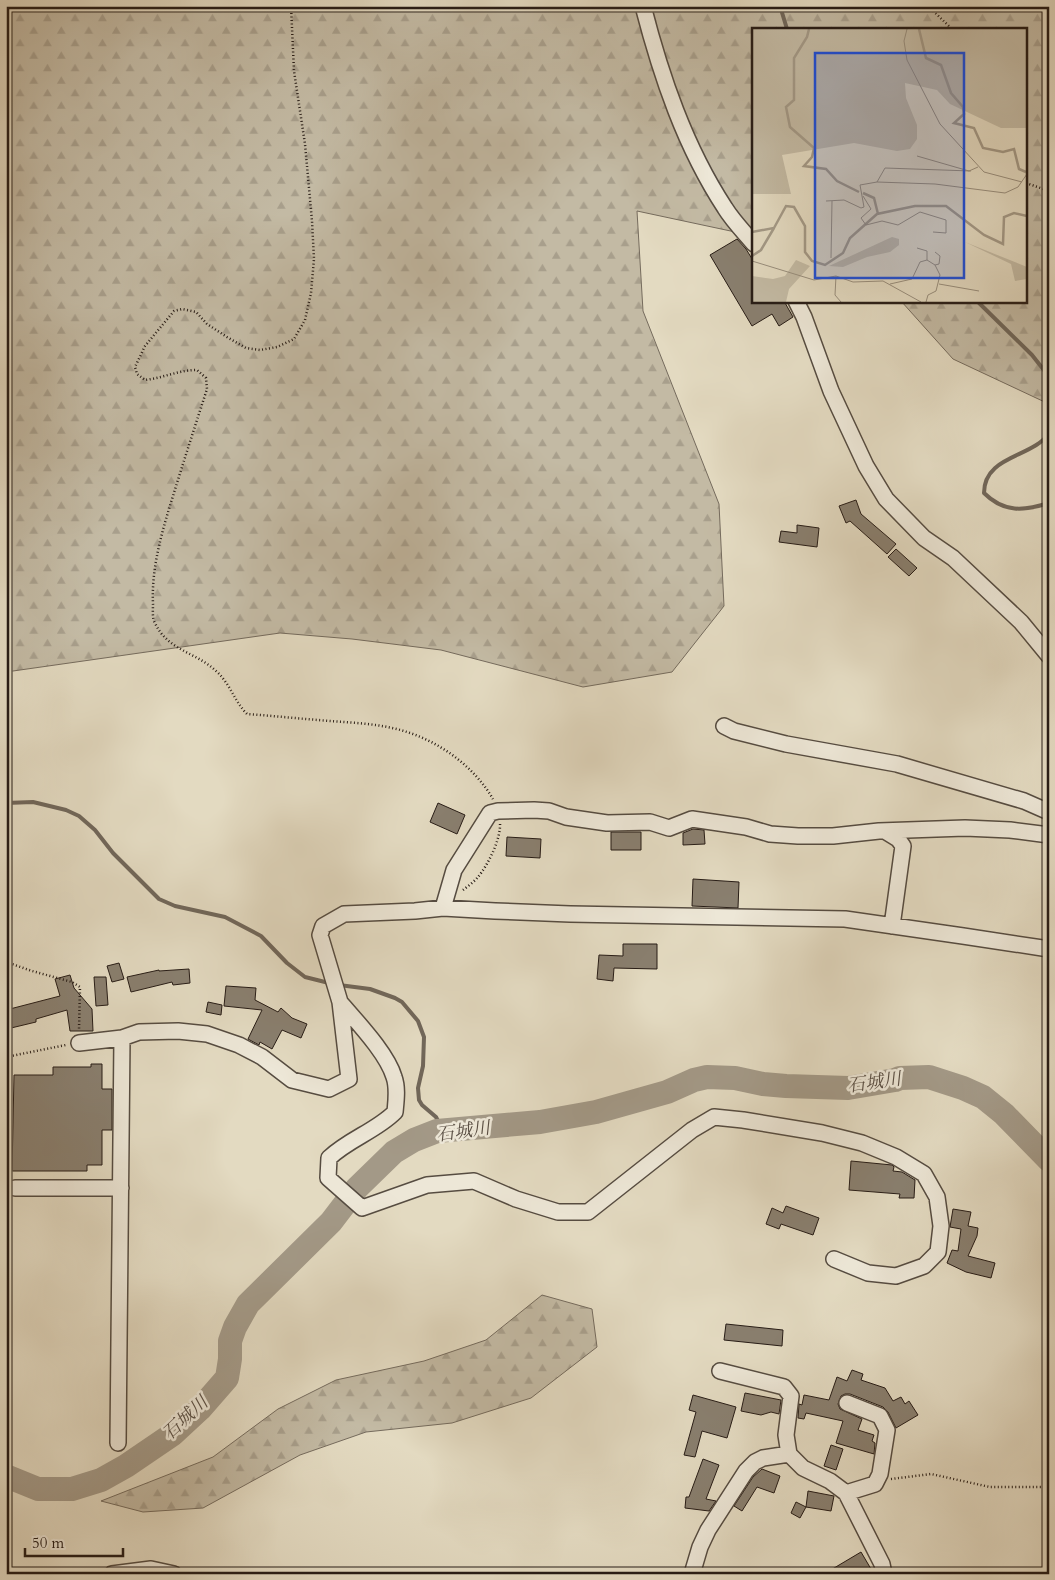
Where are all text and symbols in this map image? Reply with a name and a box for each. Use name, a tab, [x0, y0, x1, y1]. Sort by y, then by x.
inset map	[752, 28, 1028, 302]
water label: 石城川	[846, 1066, 905, 1099]
water label: 石城川	[435, 1115, 494, 1148]
water label: 石城川	[157, 1389, 215, 1446]
scale bar	[25, 1525, 122, 1557]
text: 50 m	[32, 1533, 64, 1553]

